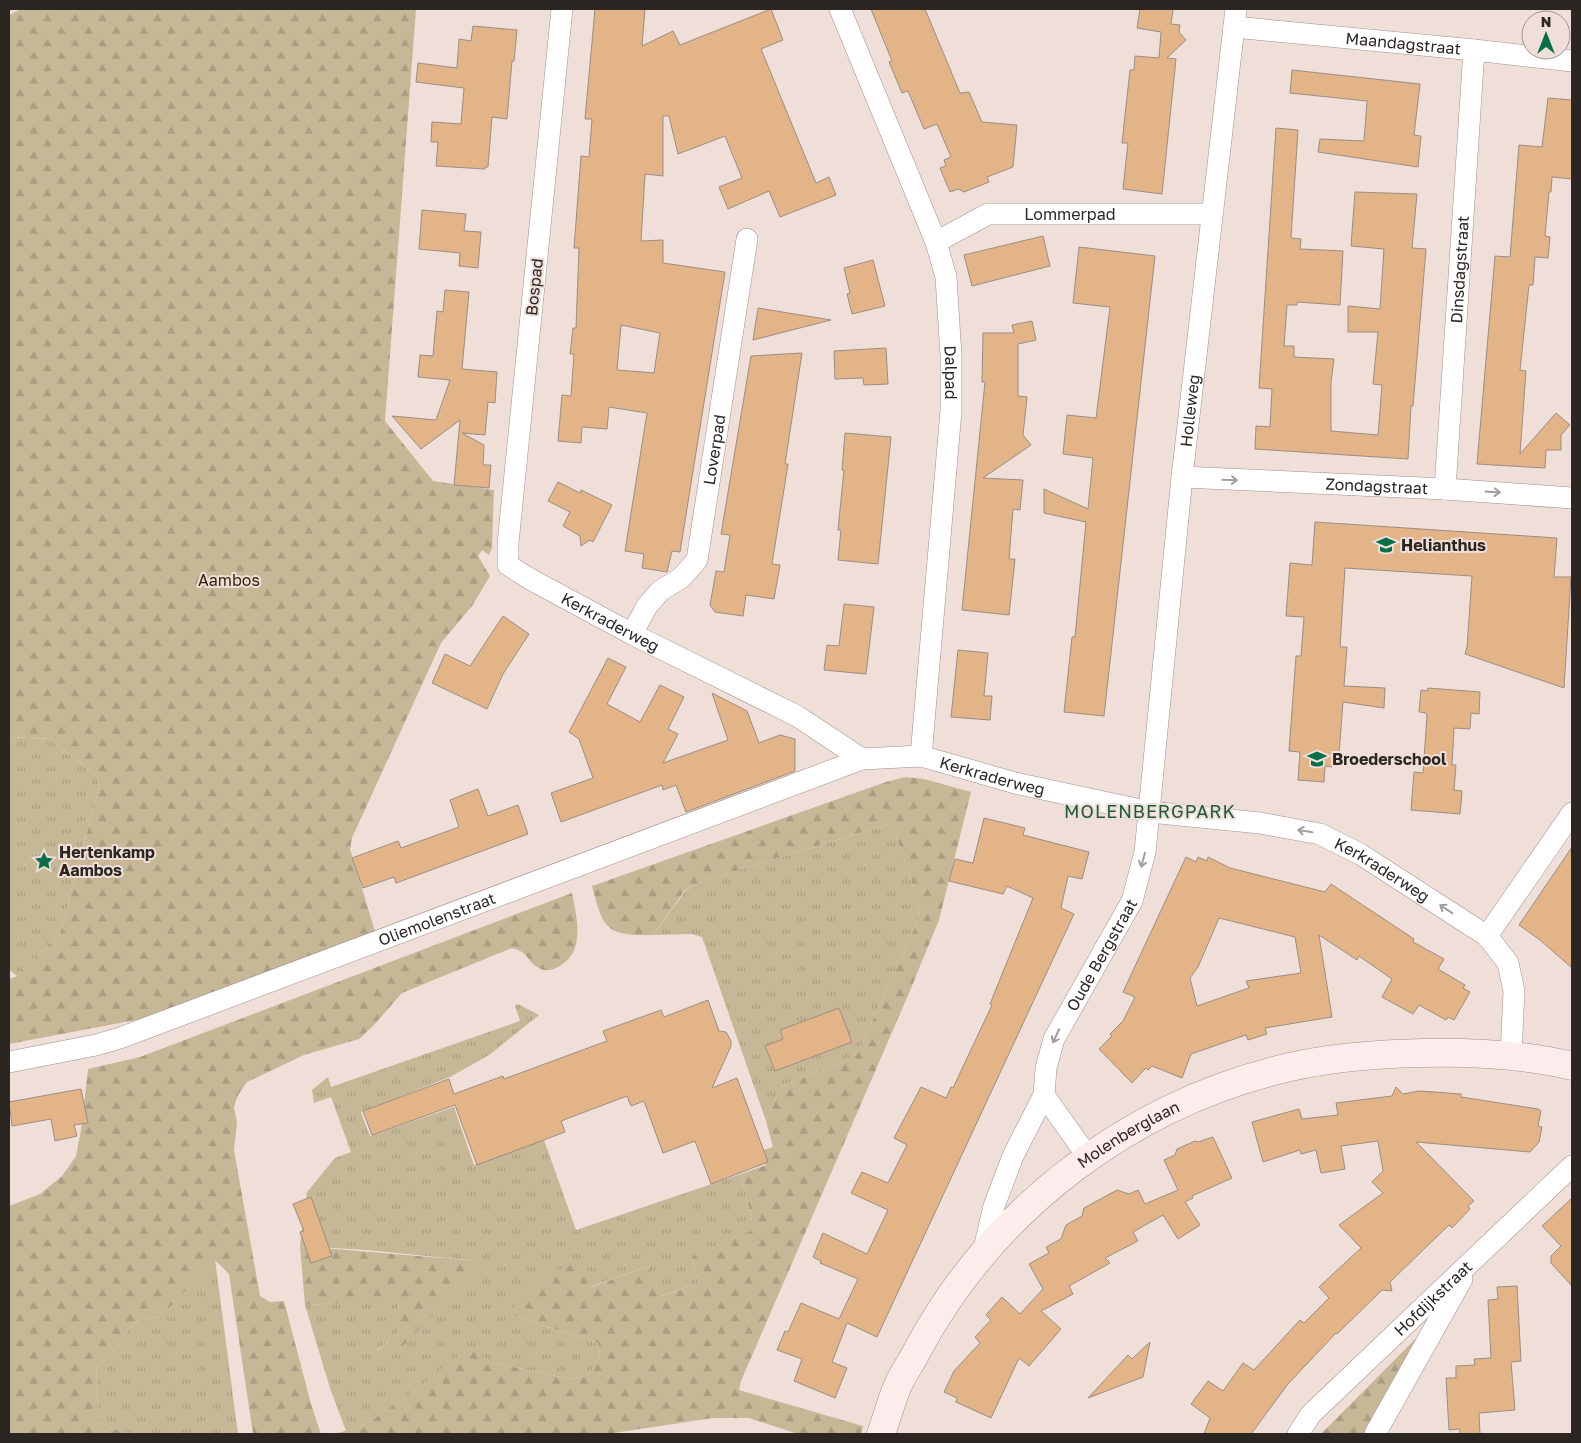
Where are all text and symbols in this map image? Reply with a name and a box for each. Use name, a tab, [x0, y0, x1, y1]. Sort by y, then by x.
north arrow	[1521, 10, 1571, 60]
text: N	[1541, 13, 1551, 30]
street label: Maandagstraat	[1345, 28, 1462, 59]
street label: Lommerpad	[1024, 204, 1116, 224]
street label: Dinsdagstraat	[1446, 215, 1473, 324]
street label: Bospad	[521, 257, 547, 317]
street label: Dalpad	[940, 345, 961, 399]
street label: Holleweg	[1176, 373, 1204, 448]
street label: Loverpad	[699, 413, 730, 486]
street label: Zondagstraat	[1325, 474, 1429, 498]
one-way arrow	[1222, 475, 1238, 484]
one-way arrow	[1485, 488, 1501, 497]
school or university icon: Helianthus	[1375, 534, 1397, 556]
place label: Helianthus	[1401, 535, 1486, 555]
park label: Aambos	[198, 570, 260, 590]
street label: Kerkraderweg	[558, 588, 663, 656]
school or university icon: Broederschool	[1306, 748, 1328, 770]
place label: Broederschool	[1332, 749, 1447, 769]
street label: Kerkraderweg	[937, 752, 1047, 799]
district label: MOLENBERGPARK	[1064, 800, 1236, 822]
one-way arrow	[1297, 826, 1313, 836]
street label: Kerkraderweg	[1331, 833, 1433, 906]
place label: Hertenkamp Aambos	[59, 842, 155, 880]
place icon: Hertenkamp Aambos	[33, 850, 55, 872]
one-way arrow	[1138, 851, 1147, 867]
street label: Oliemolenstraat	[375, 888, 498, 950]
street label: Oude Bergstraat	[1062, 895, 1141, 1014]
one-way arrow	[1439, 904, 1453, 915]
one-way arrow	[1051, 1028, 1061, 1043]
street label: Molenberglaan	[1073, 1096, 1183, 1172]
street label: Hofdijkstraat	[1390, 1256, 1476, 1340]

